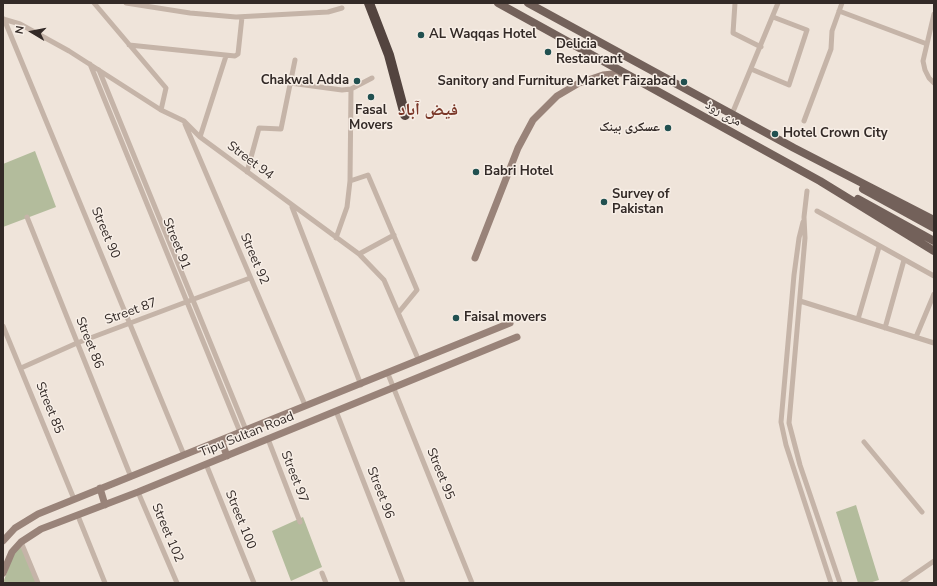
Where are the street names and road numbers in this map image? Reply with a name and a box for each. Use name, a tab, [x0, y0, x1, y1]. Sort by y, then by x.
street label: مری روڈ	[702, 98, 744, 130]
street label: Street 94	[224, 138, 276, 184]
street label: Street 90	[87, 205, 123, 261]
street label: Street 91	[159, 216, 193, 272]
street label: Street 92	[236, 231, 272, 287]
street label: Street 87	[103, 295, 159, 329]
street label: Street 86	[72, 315, 106, 371]
street label: Street 85	[32, 380, 66, 436]
street label: Tipu Sultan Road	[197, 409, 297, 461]
street label: Street 95	[423, 446, 457, 502]
street label: Street 97	[277, 449, 311, 505]
street label: Street 96	[363, 465, 397, 521]
street label: Street 100	[221, 488, 259, 552]
street label: Street 102	[148, 501, 186, 565]

